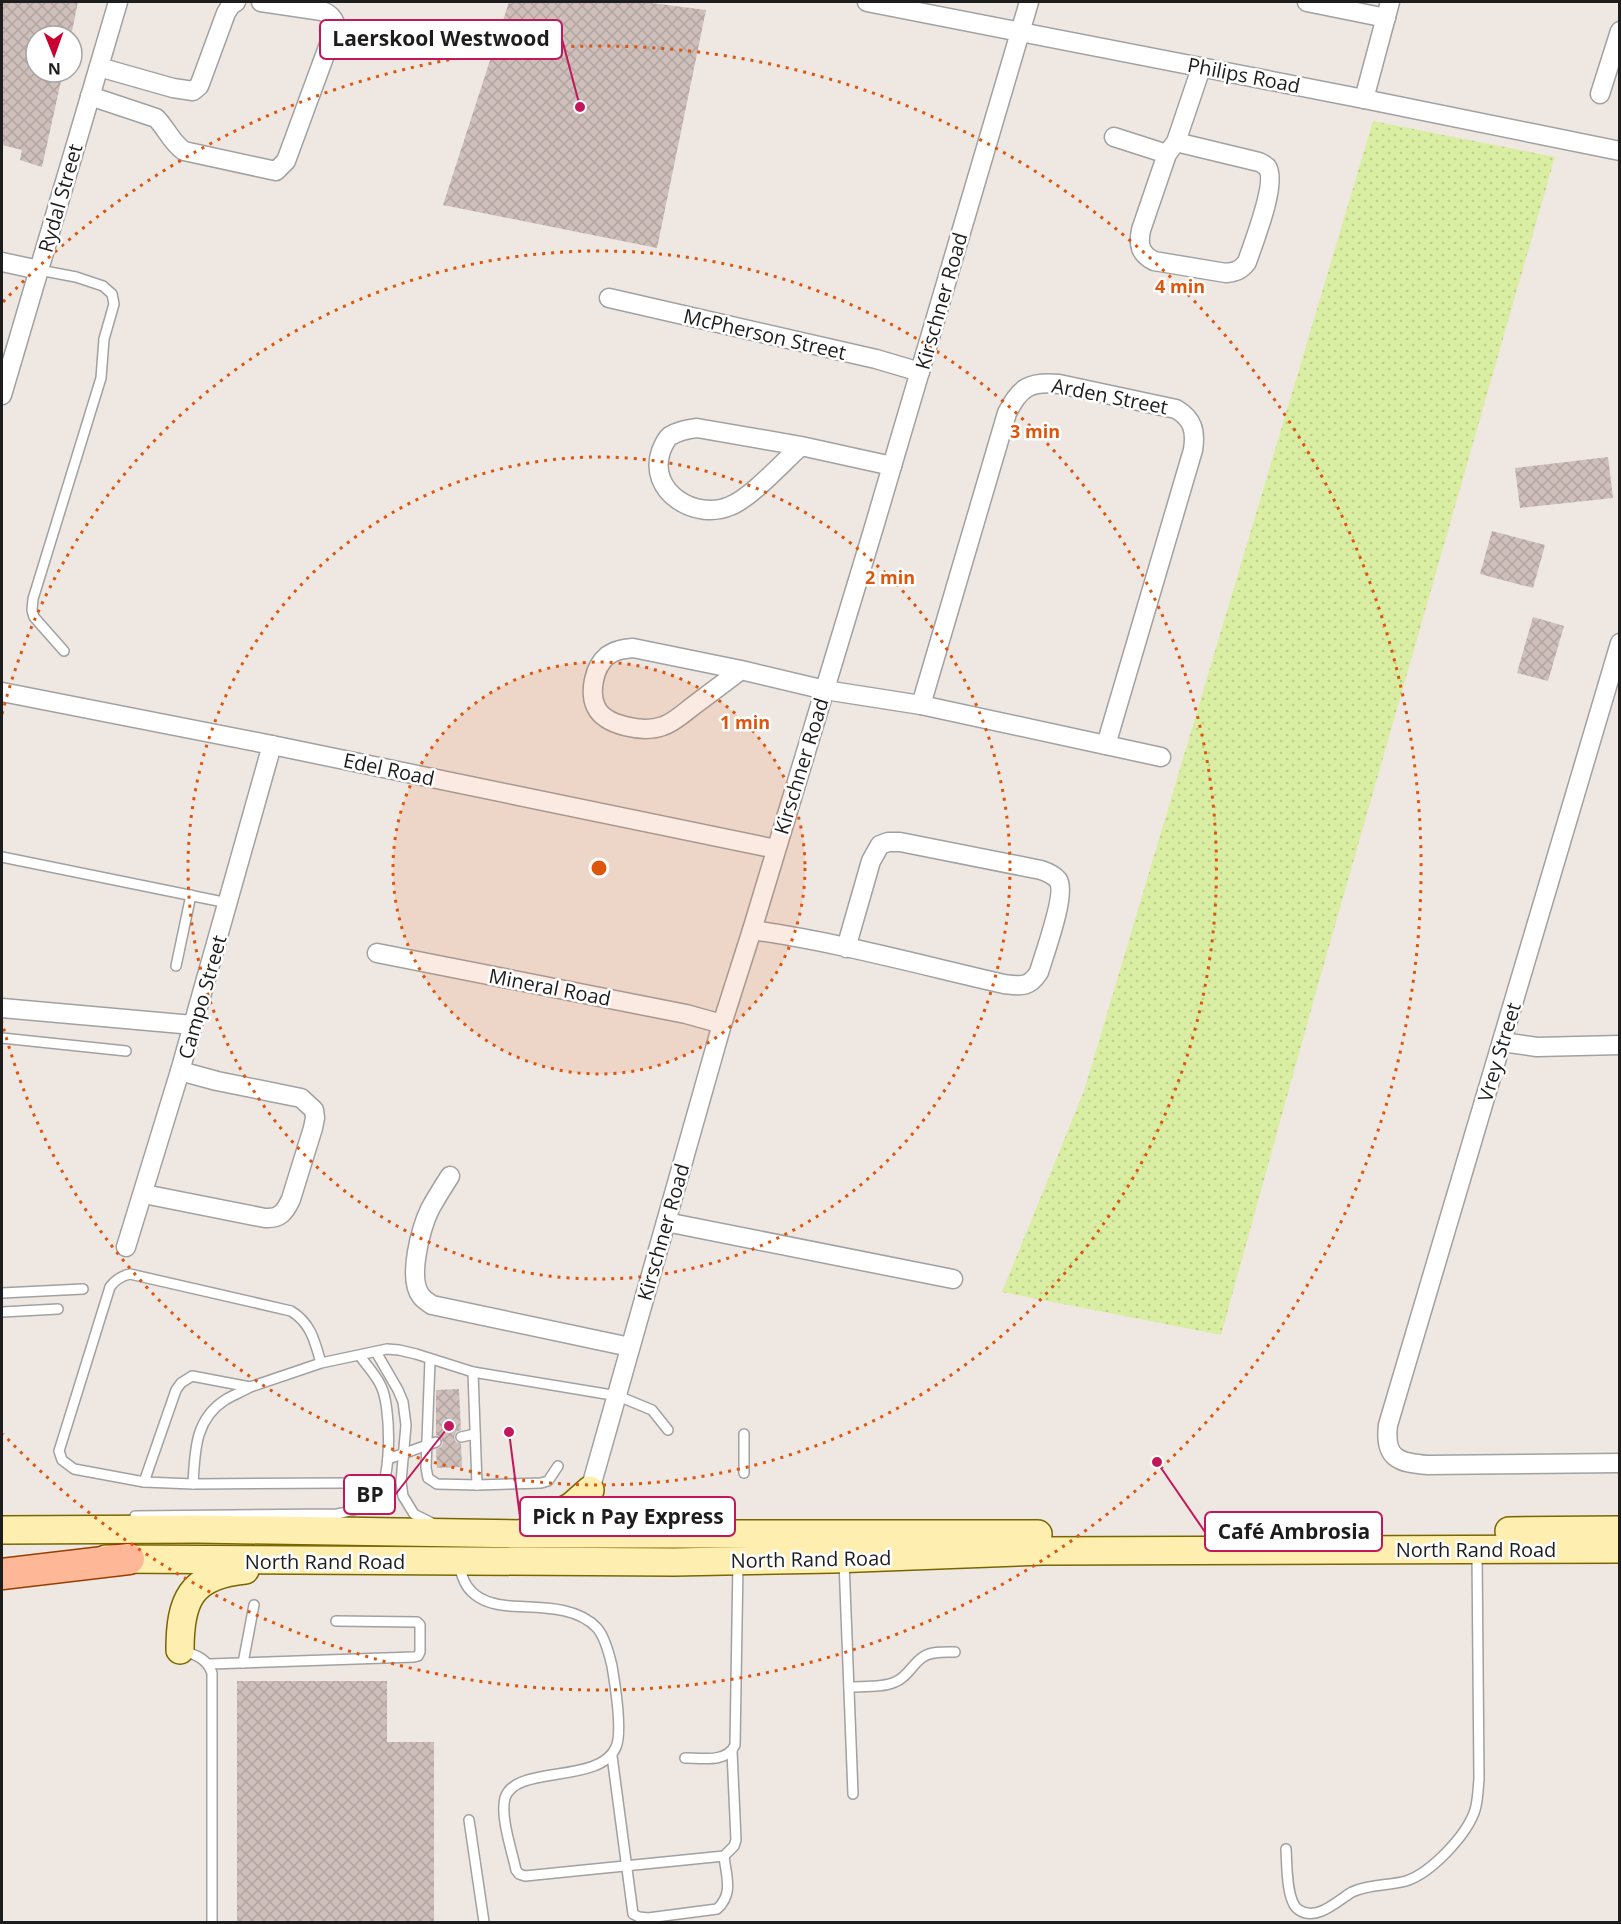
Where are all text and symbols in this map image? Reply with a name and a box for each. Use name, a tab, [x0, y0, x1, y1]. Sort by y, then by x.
callout: Laerskool Westwood	[320, 20, 562, 59]
north arrow	[24, 24, 84, 84]
text: Laerskool Westwood	[332, 24, 550, 52]
street label: Philips Road	[1185, 51, 1303, 99]
text: N	[48, 58, 61, 80]
street label: Rydal Street	[32, 141, 88, 255]
street label: Kirschner Road	[909, 229, 973, 373]
text: 4 min	[1155, 274, 1205, 298]
street label: McPherson Street	[681, 302, 849, 366]
street label: Arden Street	[1050, 372, 1170, 420]
text: 3 min	[1010, 419, 1060, 443]
text: 2 min	[865, 565, 915, 589]
street label: Kirschner Road	[767, 694, 835, 838]
text: 1 min	[720, 710, 770, 734]
street label: Edel Road	[341, 746, 437, 792]
centre of rings	[589, 858, 609, 878]
street label: Campo Street	[171, 932, 233, 1062]
street label: Mineral Road	[487, 962, 613, 1012]
street label: Vrey Street	[1471, 999, 1527, 1105]
street label: Kirschner Road	[631, 1160, 695, 1304]
callout: BP	[344, 1475, 395, 1514]
text: BP	[356, 1480, 384, 1508]
callout: Pick n Pay Express	[520, 1497, 735, 1536]
text: Pick n Pay Express	[532, 1502, 724, 1530]
callout: Café Ambrosia	[1205, 1512, 1382, 1551]
text: Café Ambrosia	[1218, 1517, 1370, 1545]
street label: North Rand Road	[1396, 1536, 1556, 1563]
street label: North Rand Road	[730, 1544, 892, 1574]
street label: North Rand Road	[245, 1548, 405, 1575]

